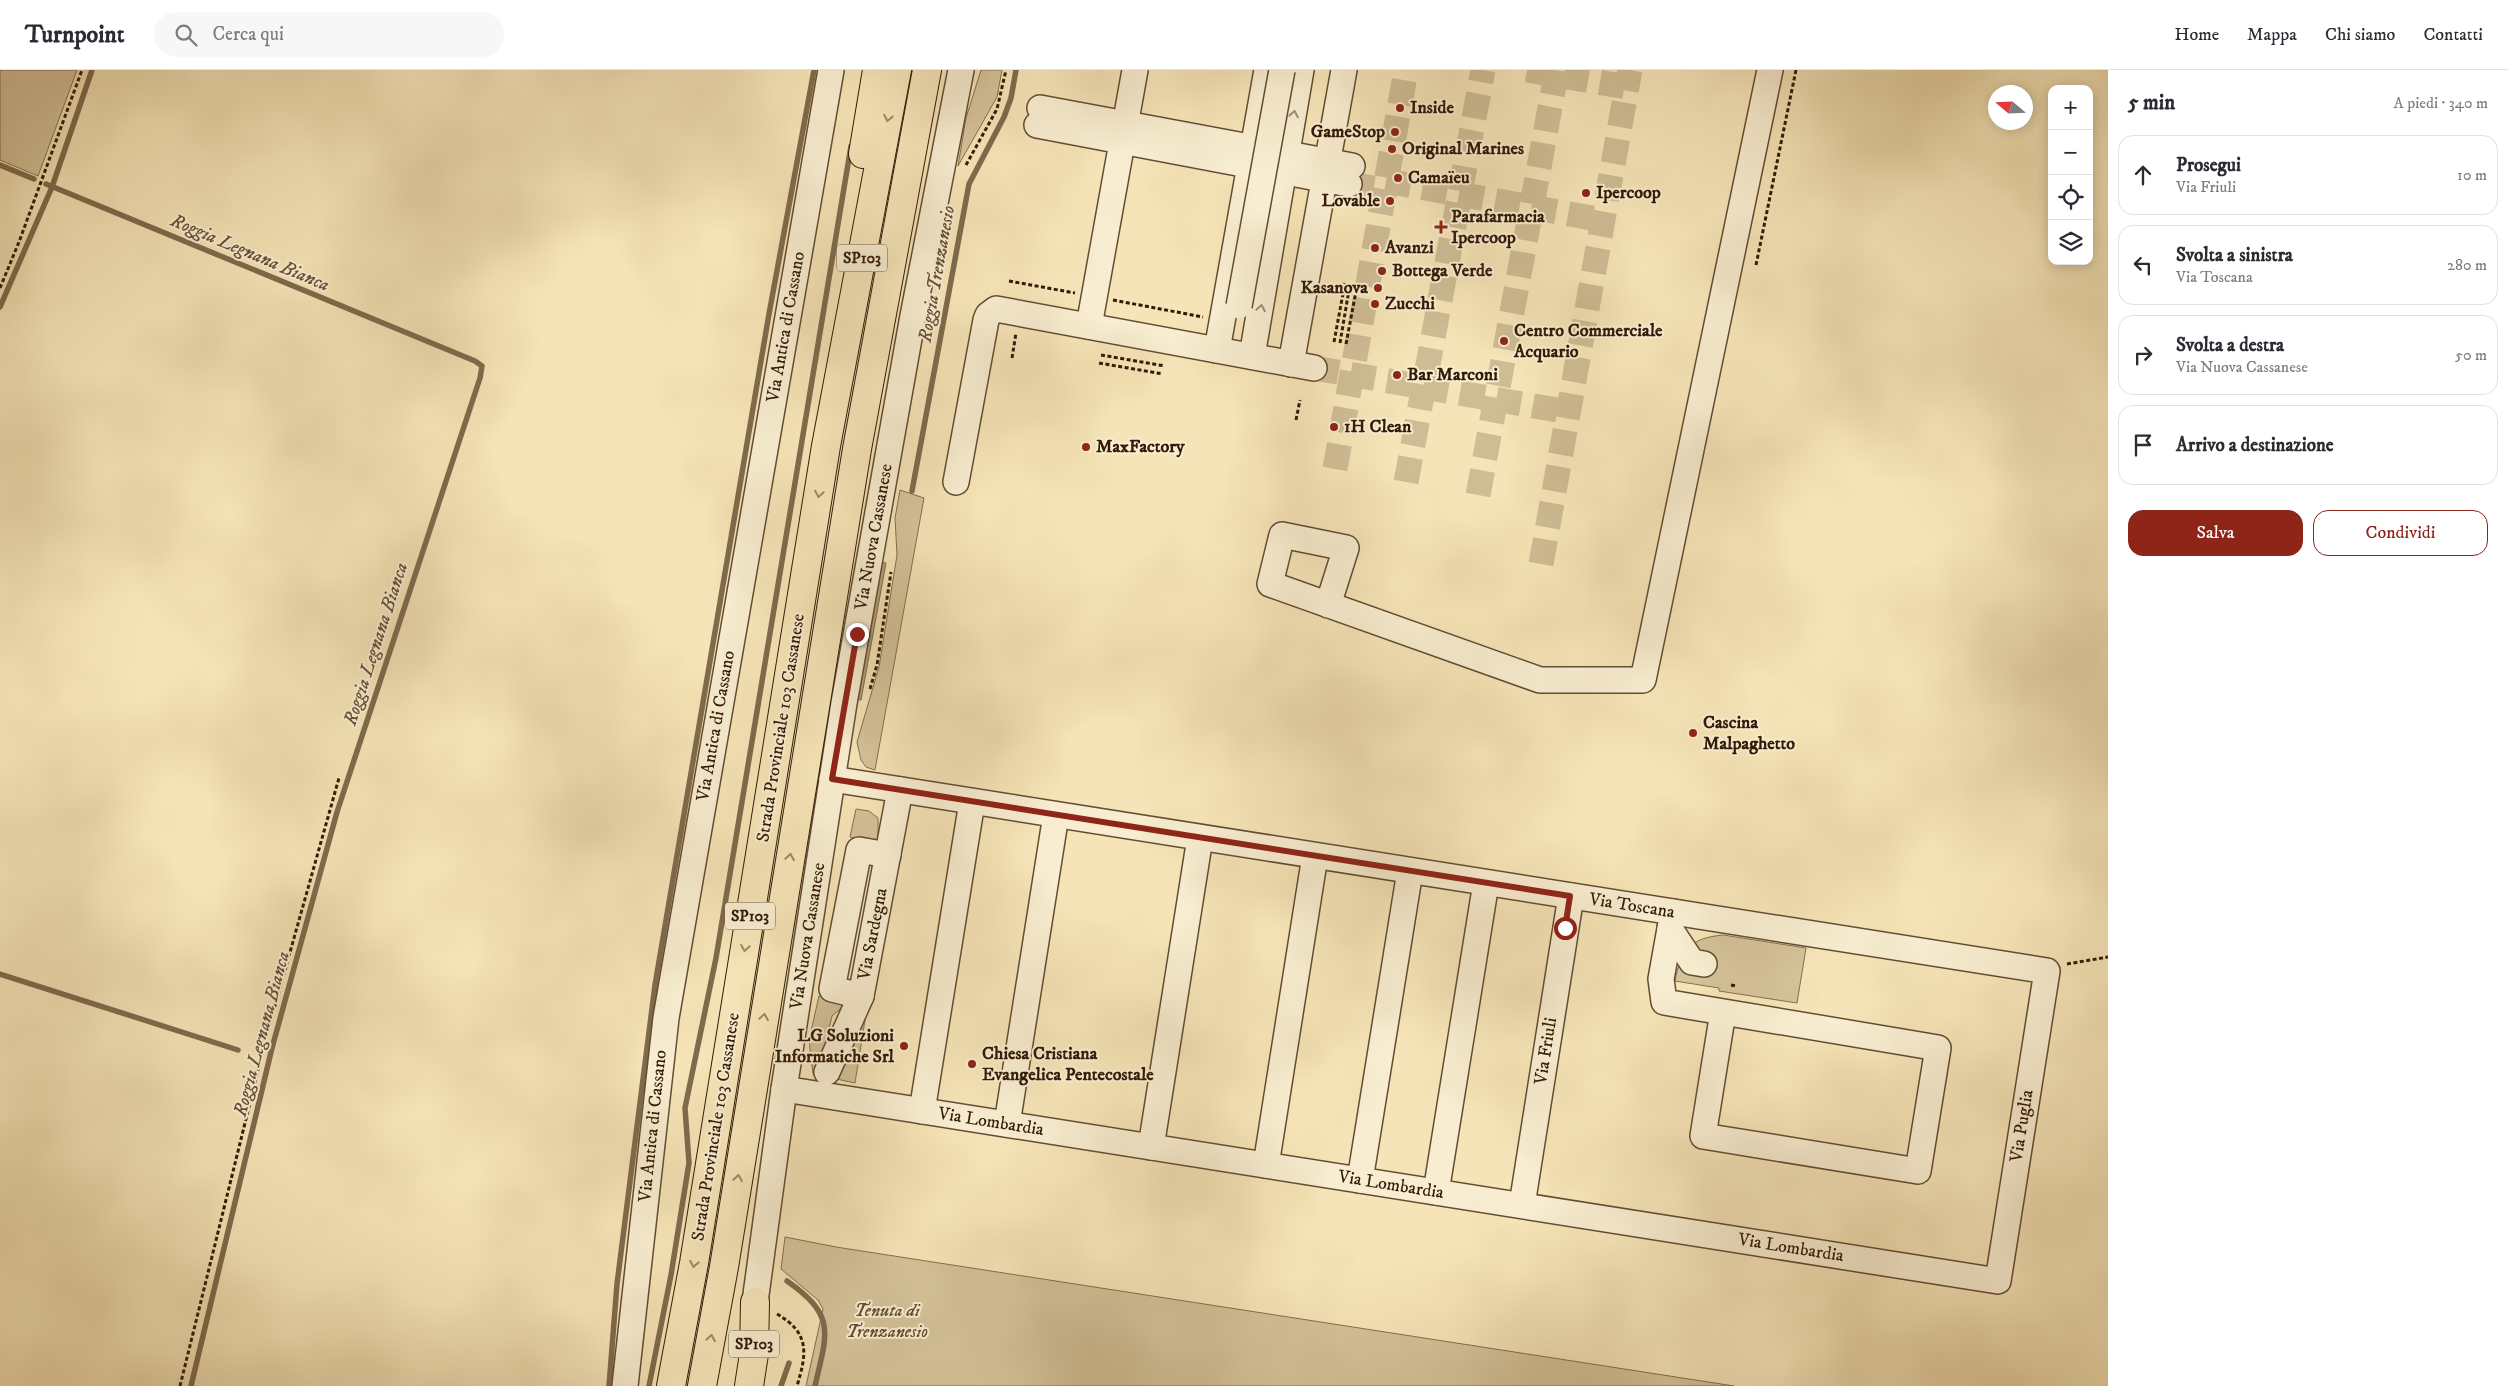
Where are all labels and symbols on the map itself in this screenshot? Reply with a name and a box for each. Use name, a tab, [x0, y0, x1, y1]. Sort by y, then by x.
north arrow	[1988, 85, 2033, 130]
place label: Inside	[1410, 97, 1454, 119]
marker: Inside	[1394, 102, 1406, 114]
one-way arrow	[1288, 109, 1298, 118]
one-way arrow	[883, 114, 893, 122]
place label: GameStop	[1311, 121, 1385, 143]
marker: GameStop	[1389, 126, 1401, 138]
place label: Original Marines	[1402, 138, 1524, 160]
marker: Original Marines	[1386, 143, 1398, 155]
place label: Camaïeu	[1408, 167, 1470, 189]
marker: Camaïeu	[1392, 172, 1404, 184]
place label: Ipercoop	[1596, 182, 1661, 204]
marker: Ipercoop	[1580, 187, 1592, 199]
place label: Lovable	[1322, 190, 1381, 212]
marker: Lovable	[1384, 195, 1396, 207]
water label: Roggia Trenzanesio	[913, 204, 960, 345]
place label: Parafarmacia Ipercoop	[1451, 206, 1545, 249]
water label: Roggia Legnana Bianca	[166, 209, 333, 297]
marker: Parafarmacia Ipercoop	[1435, 221, 1447, 233]
place label: Avanzi	[1384, 237, 1434, 259]
marker: Avanzi	[1369, 242, 1381, 254]
road number: SP103	[837, 244, 887, 272]
street label: Via Antica di Cassano	[762, 250, 810, 405]
place label: Bottega Verde	[1392, 260, 1493, 282]
marker: Bottega Verde	[1376, 265, 1388, 277]
place label: Kasanova	[1300, 277, 1368, 299]
marker: Kasanova	[1372, 282, 1384, 294]
place label: Zucchi	[1385, 293, 1435, 315]
marker: Zucchi	[1369, 298, 1381, 310]
one-way arrow	[1255, 304, 1265, 313]
place label: Centro Commerciale Acquario	[1513, 320, 1663, 363]
marker: Centro Commerciale Acquario	[1498, 335, 1510, 347]
place label: Bar Marconi	[1407, 364, 1498, 386]
marker: Bar Marconi	[1391, 369, 1403, 381]
place label: 1H Clean	[1344, 416, 1412, 438]
marker: 1H Clean	[1328, 421, 1340, 433]
place label: MaxFactory	[1096, 436, 1185, 458]
marker: MaxFactory	[1080, 441, 1092, 453]
street label: Via Nuova Cassanese	[850, 462, 898, 613]
one-way arrow	[814, 490, 824, 498]
water label: Roggia Legnana Bianca	[338, 560, 413, 729]
street label: Strada Provinciale 103 Cassanese	[752, 612, 810, 844]
route end	[846, 623, 869, 646]
street label: Via Antica di Cassano	[692, 649, 740, 804]
place label: Cascina Malpaghetto	[1703, 712, 1795, 755]
marker: Cascina Malpaghetto	[1687, 727, 1699, 739]
one-way arrow	[785, 853, 795, 861]
street label: Via Nuova Cassanese	[785, 861, 830, 1012]
street label: Via Sardegna	[853, 886, 893, 983]
street label: Via Toscana	[1587, 888, 1677, 924]
road number: SP103	[725, 902, 775, 929]
route start	[1554, 917, 1577, 940]
one-way arrow	[740, 944, 751, 952]
water label: Roggia Legnana Bianca	[229, 949, 295, 1120]
street label: Strada Provinciale 103 Cassanese	[687, 1011, 745, 1243]
one-way arrow	[759, 1013, 769, 1022]
street label: Via Friuli	[1530, 1016, 1562, 1087]
place label: LG Soluzioni Informatiche Srl	[775, 1025, 895, 1068]
marker: LG Soluzioni Informatiche Srl	[898, 1040, 910, 1052]
place label: Chiesa Cristiana Evangelica Pentecostale	[982, 1043, 1154, 1086]
street label: Via Antica di Cassano	[634, 1049, 672, 1204]
marker: Chiesa Cristiana Evangelica Pentecostale	[966, 1058, 978, 1070]
street label: Via Puglia	[2005, 1088, 2039, 1165]
street label: Via Lombardia	[936, 1103, 1046, 1141]
street label: Via Lombardia	[1336, 1166, 1446, 1204]
one-way arrow	[733, 1174, 743, 1182]
street label: Via Lombardia	[1736, 1229, 1846, 1267]
one-way arrow	[689, 1259, 699, 1268]
park label: Tenuta di Trenzanesio	[846, 1300, 928, 1343]
road number: SP103	[729, 1330, 779, 1358]
one-way arrow	[705, 1334, 716, 1342]

